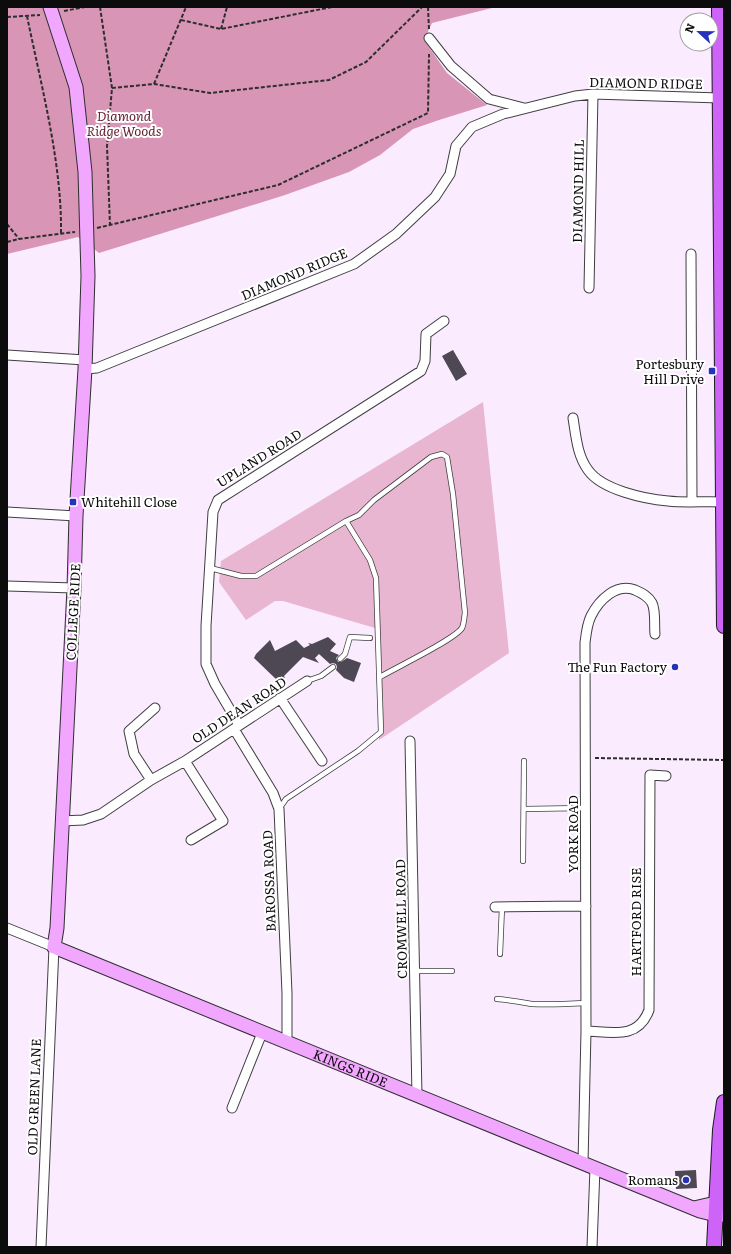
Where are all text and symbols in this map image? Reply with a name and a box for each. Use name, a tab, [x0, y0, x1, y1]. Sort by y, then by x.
north arrow	[679, 12, 719, 52]
text: N	[680, 21, 698, 35]
street label: DIAMOND RIDGE	[589, 72, 703, 93]
park label: Diamond Ridge Woods	[87, 106, 162, 140]
street label: DIAMOND HILL	[567, 139, 588, 243]
street label: DIAMOND RIDGE	[238, 243, 350, 304]
place label: Portesbury Hill Drive	[635, 354, 705, 388]
marker: Portesbury Hill Drive	[707, 366, 717, 376]
street label: UPLAND ROAD	[212, 424, 305, 491]
place label: Whitehill Close	[81, 492, 177, 511]
marker: Whitehill Close	[68, 497, 78, 507]
street label: COLLEGE RIDE	[60, 563, 85, 661]
place label: The Fun Factory	[567, 657, 668, 676]
marker: The Fun Factory	[670, 662, 680, 672]
street label: OLD DEAN ROAD	[188, 672, 290, 747]
street label: YORK ROAD	[563, 795, 582, 873]
street label: BAROSSA ROAD	[257, 830, 280, 932]
street label: CROMWELL ROAD	[390, 859, 411, 979]
street label: HARTFORD RISE	[626, 868, 645, 976]
street label: OLD GREEN LANE	[22, 1038, 45, 1156]
street label: KINGS RIDE	[311, 1044, 391, 1091]
place label: Romans	[628, 1170, 678, 1189]
marker: Romans	[681, 1175, 691, 1185]

